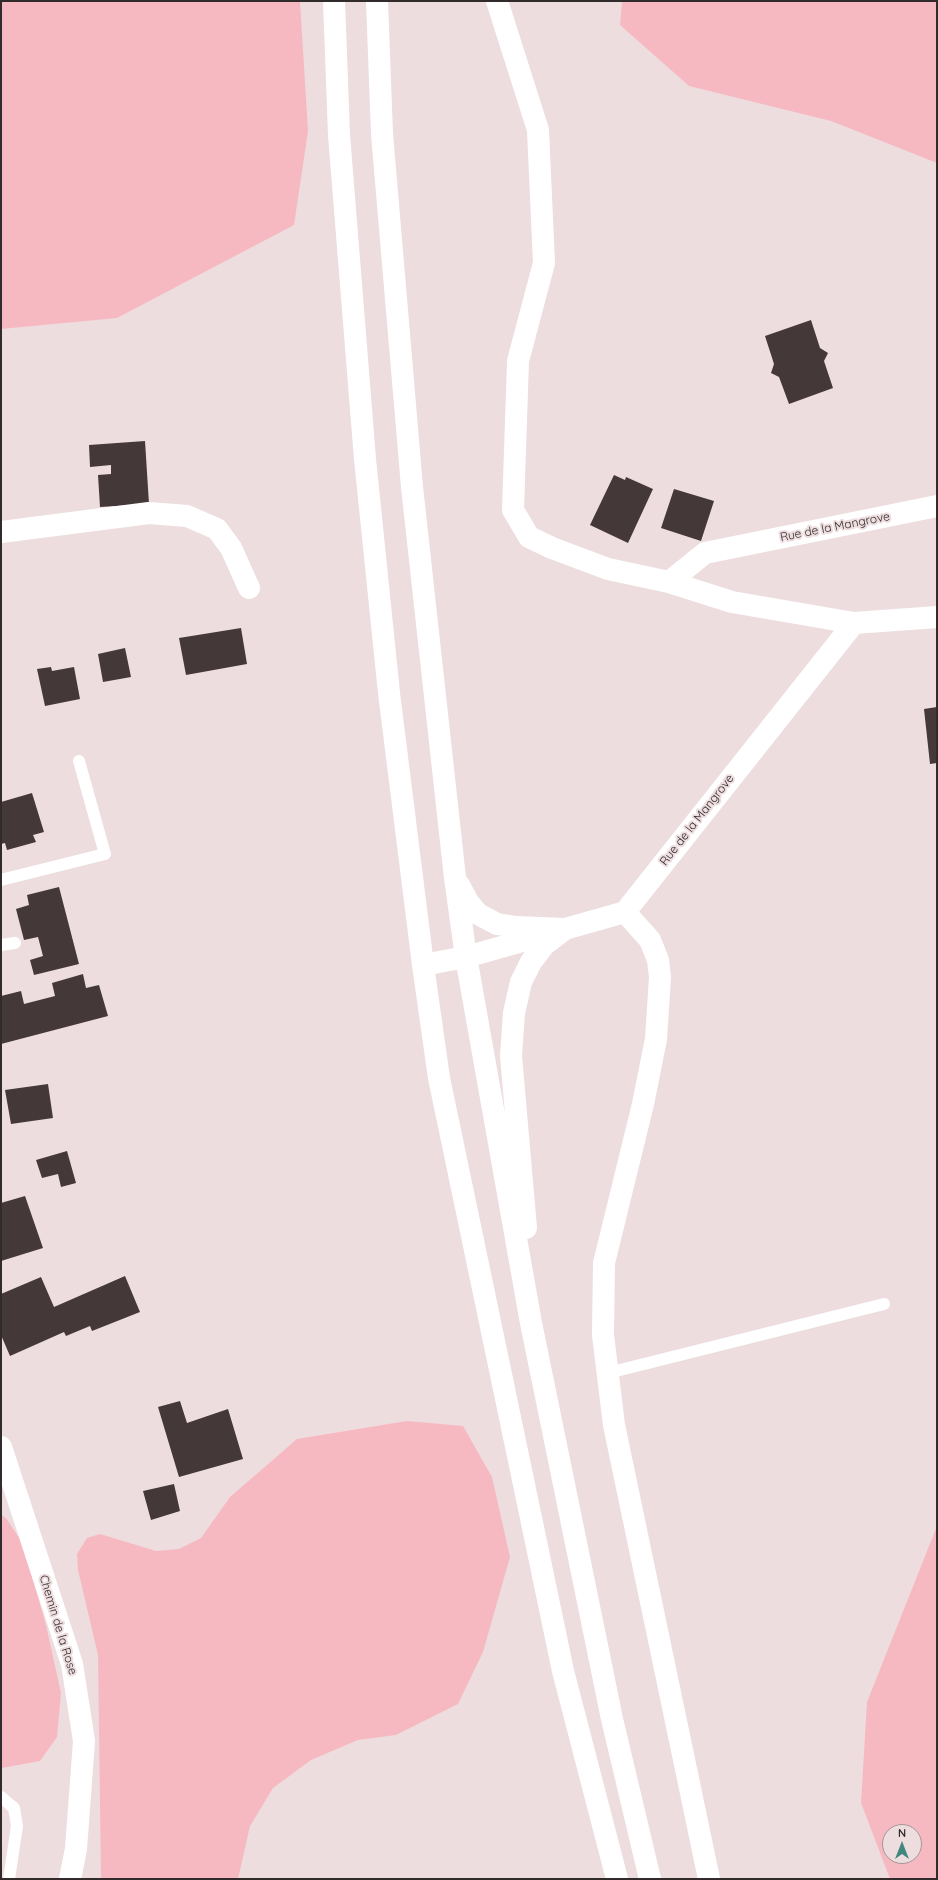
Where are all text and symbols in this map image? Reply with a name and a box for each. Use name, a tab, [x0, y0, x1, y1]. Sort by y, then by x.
street label: Rue de la Mangrove	[779, 509, 891, 545]
street label: Rue de la Mangrove	[657, 772, 737, 868]
street label: Chemin de la Rose	[36, 1573, 80, 1677]
north arrow	[882, 1824, 922, 1864]
text: N	[898, 1826, 906, 1840]

